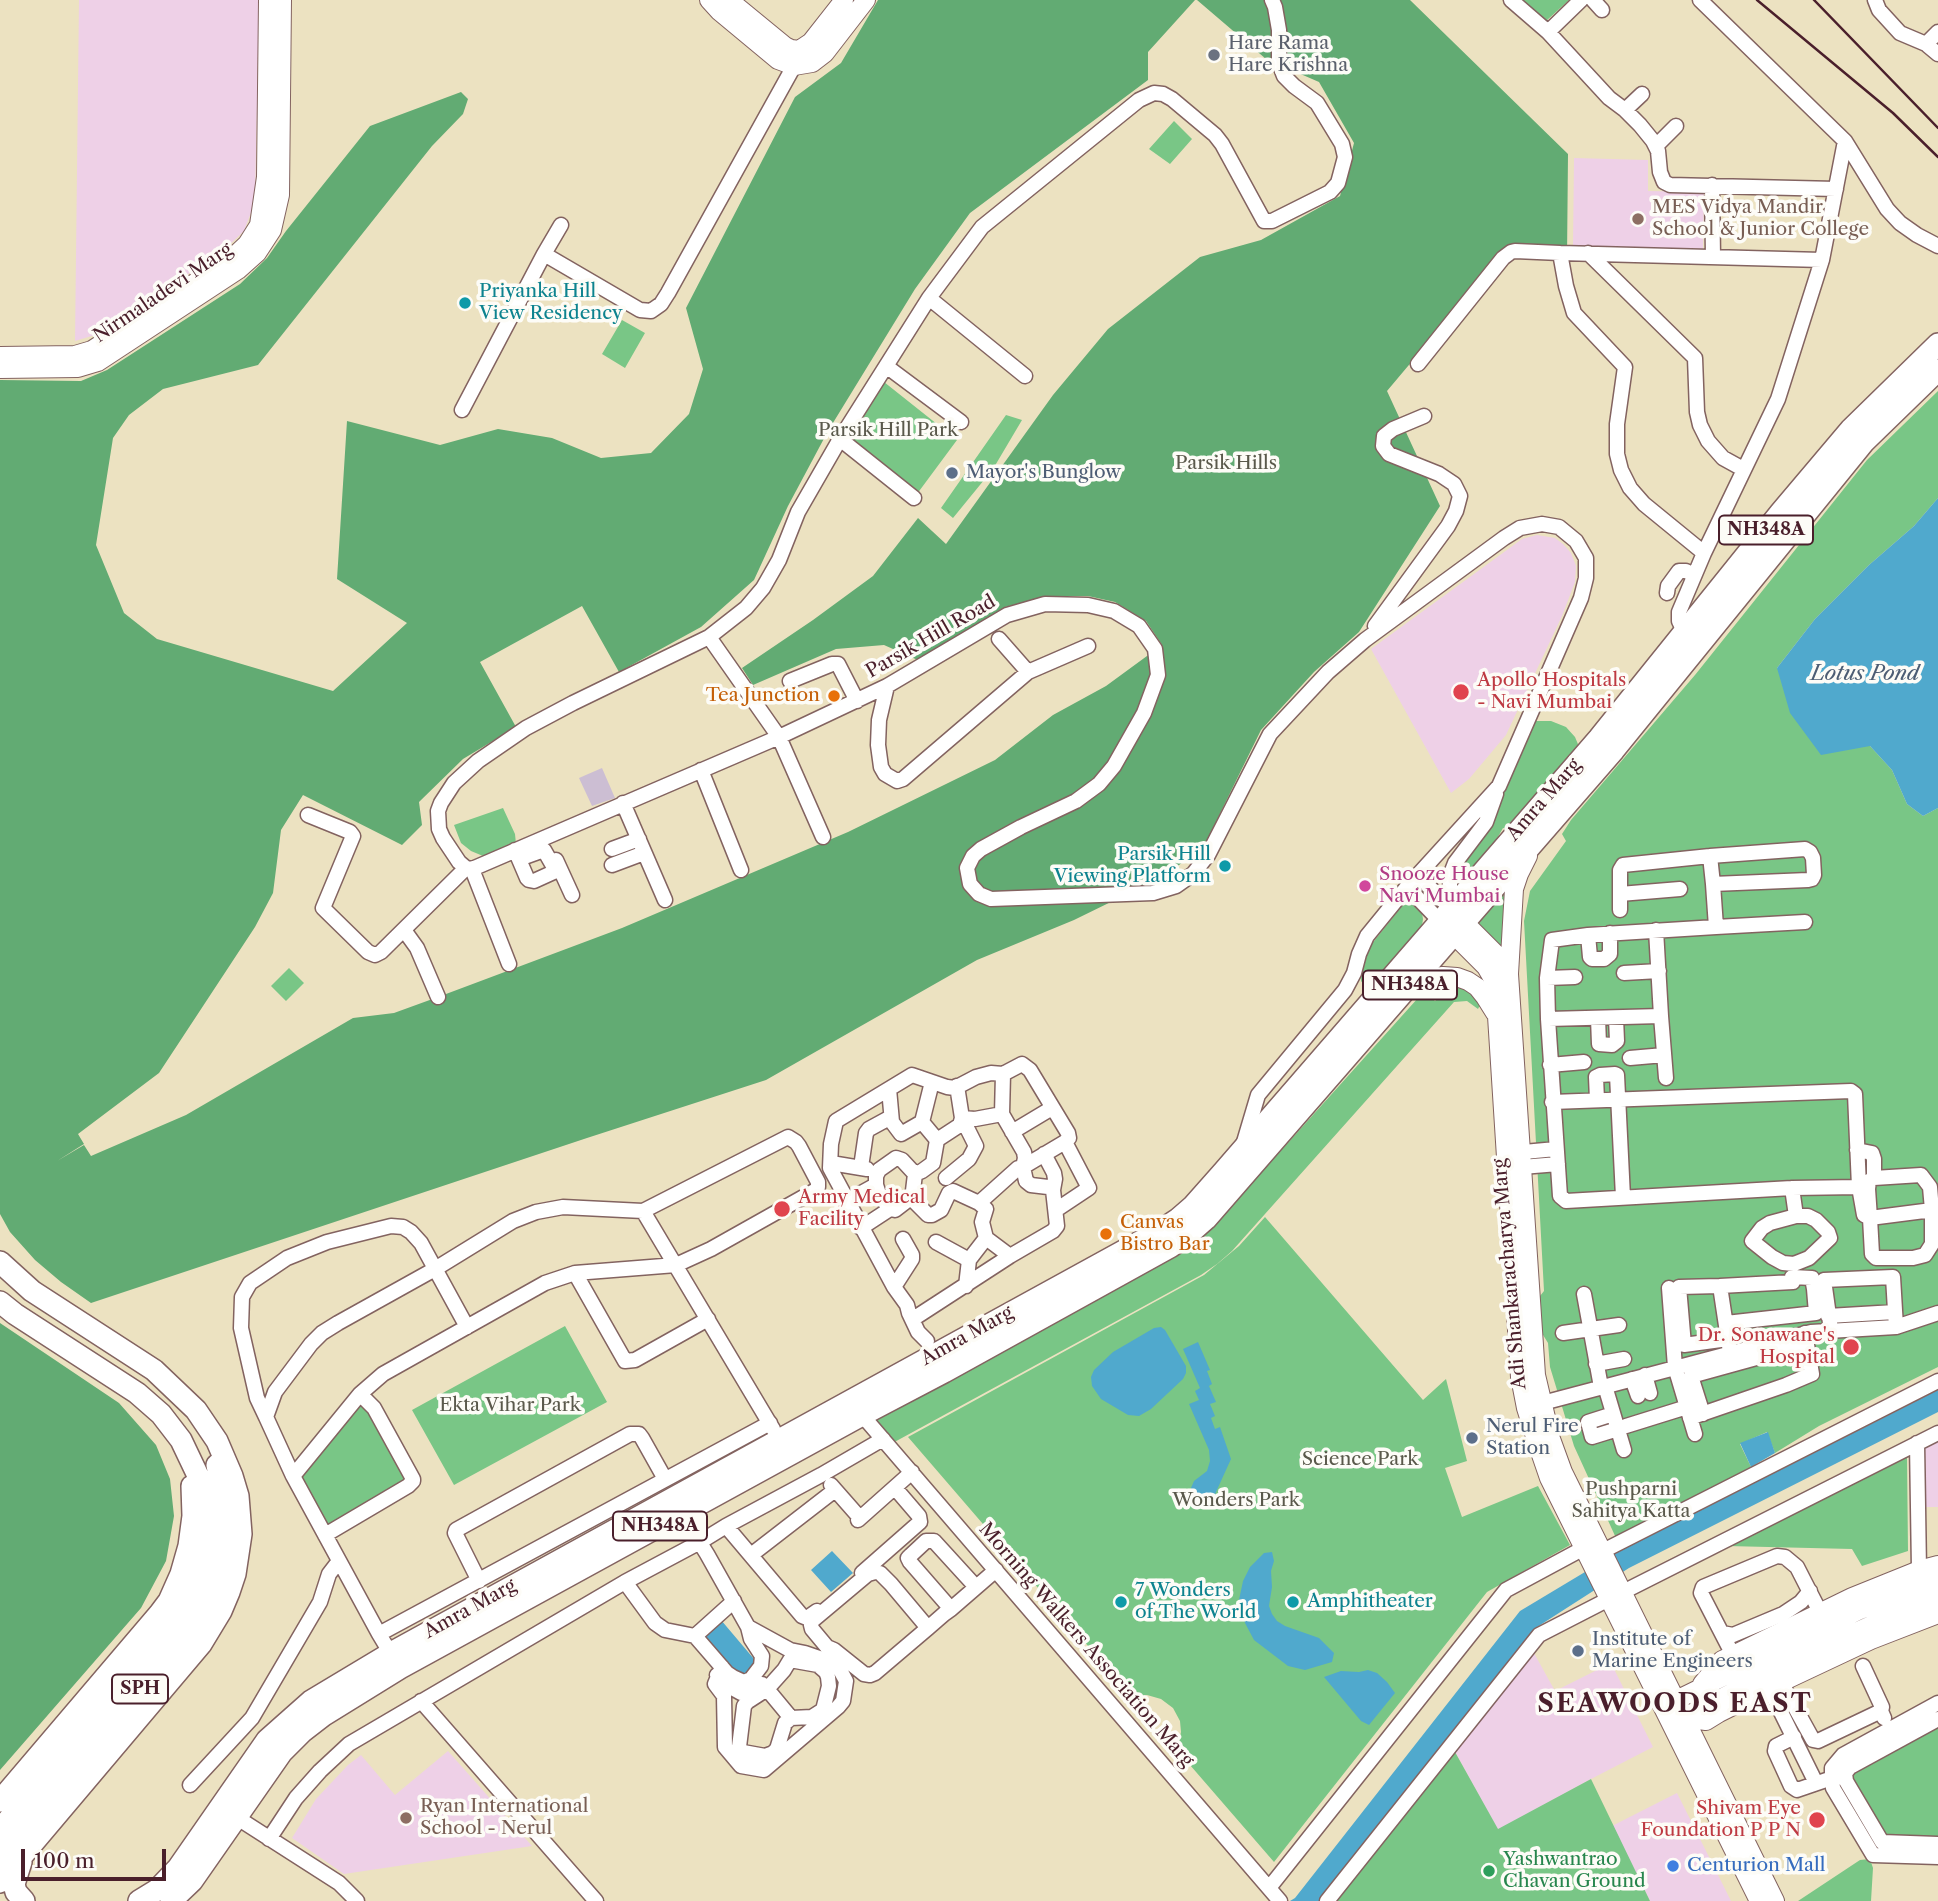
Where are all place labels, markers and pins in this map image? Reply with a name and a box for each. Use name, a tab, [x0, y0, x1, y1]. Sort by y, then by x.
place label: Hare Rama Hare Krishna	[1228, 33, 1348, 77]
marker: Hare Rama Hare Krishna	[1206, 47, 1222, 63]
place label: MES Vidya Mandir School & Junior College	[1652, 197, 1869, 241]
marker: MES Vidya Mandir School & Junior College	[1630, 211, 1646, 227]
place label: Priyanka Hill View Residency	[479, 281, 623, 325]
marker: Priyanka Hill View Residency	[457, 295, 473, 311]
place label: Mayor's Bunglow	[966, 462, 1121, 484]
marker: Mayor's Bunglow	[944, 465, 960, 481]
place label: Apollo Hospitals - Navi Mumbai	[1477, 670, 1626, 714]
marker: Apollo Hospitals - Navi Mumbai	[1451, 682, 1471, 702]
place label: Tea Junction	[706, 685, 820, 707]
marker: Tea Junction	[826, 688, 842, 704]
place label: Parsik Hill Viewing Platform	[1054, 844, 1211, 888]
marker: Parsik Hill Viewing Platform	[1217, 858, 1233, 874]
place label: Snooze House Navi Mumbai	[1379, 864, 1509, 908]
marker: Snooze House Navi Mumbai	[1357, 878, 1373, 894]
place label: Army Medical Facility	[798, 1187, 925, 1231]
marker: Army Medical Facility	[772, 1199, 792, 1219]
place label: Canvas Bistro Bar	[1120, 1212, 1210, 1256]
marker: Canvas Bistro Bar	[1098, 1226, 1114, 1242]
place label: Dr. Sonawane's Hospital	[1698, 1325, 1835, 1369]
marker: Dr. Sonawane's Hospital	[1841, 1337, 1861, 1357]
place label: Nerul Fire Station	[1486, 1416, 1579, 1460]
marker: Nerul Fire Station	[1464, 1430, 1480, 1446]
place label: 7 Wonders of The World	[1135, 1580, 1256, 1624]
place label: Amphitheater	[1307, 1591, 1433, 1613]
marker: 7 Wonders of The World	[1113, 1594, 1129, 1610]
marker: Amphitheater	[1285, 1594, 1301, 1610]
place label: Institute of Marine Engineers	[1592, 1629, 1753, 1673]
marker: Institute of Marine Engineers	[1570, 1643, 1586, 1659]
place label: Ryan International School - Nerul	[420, 1796, 588, 1840]
place label: Shivam Eye Foundation P P N	[1641, 1798, 1801, 1842]
marker: Ryan International School - Nerul	[398, 1810, 414, 1826]
marker: Shivam Eye Foundation P P N	[1807, 1810, 1827, 1830]
place label: Yashwantrao Chavan Ground	[1503, 1849, 1646, 1893]
place label: Centurion Mall	[1687, 1855, 1825, 1877]
marker: Centurion Mall	[1665, 1858, 1681, 1874]
marker: Yashwantrao Chavan Ground	[1481, 1863, 1497, 1879]

